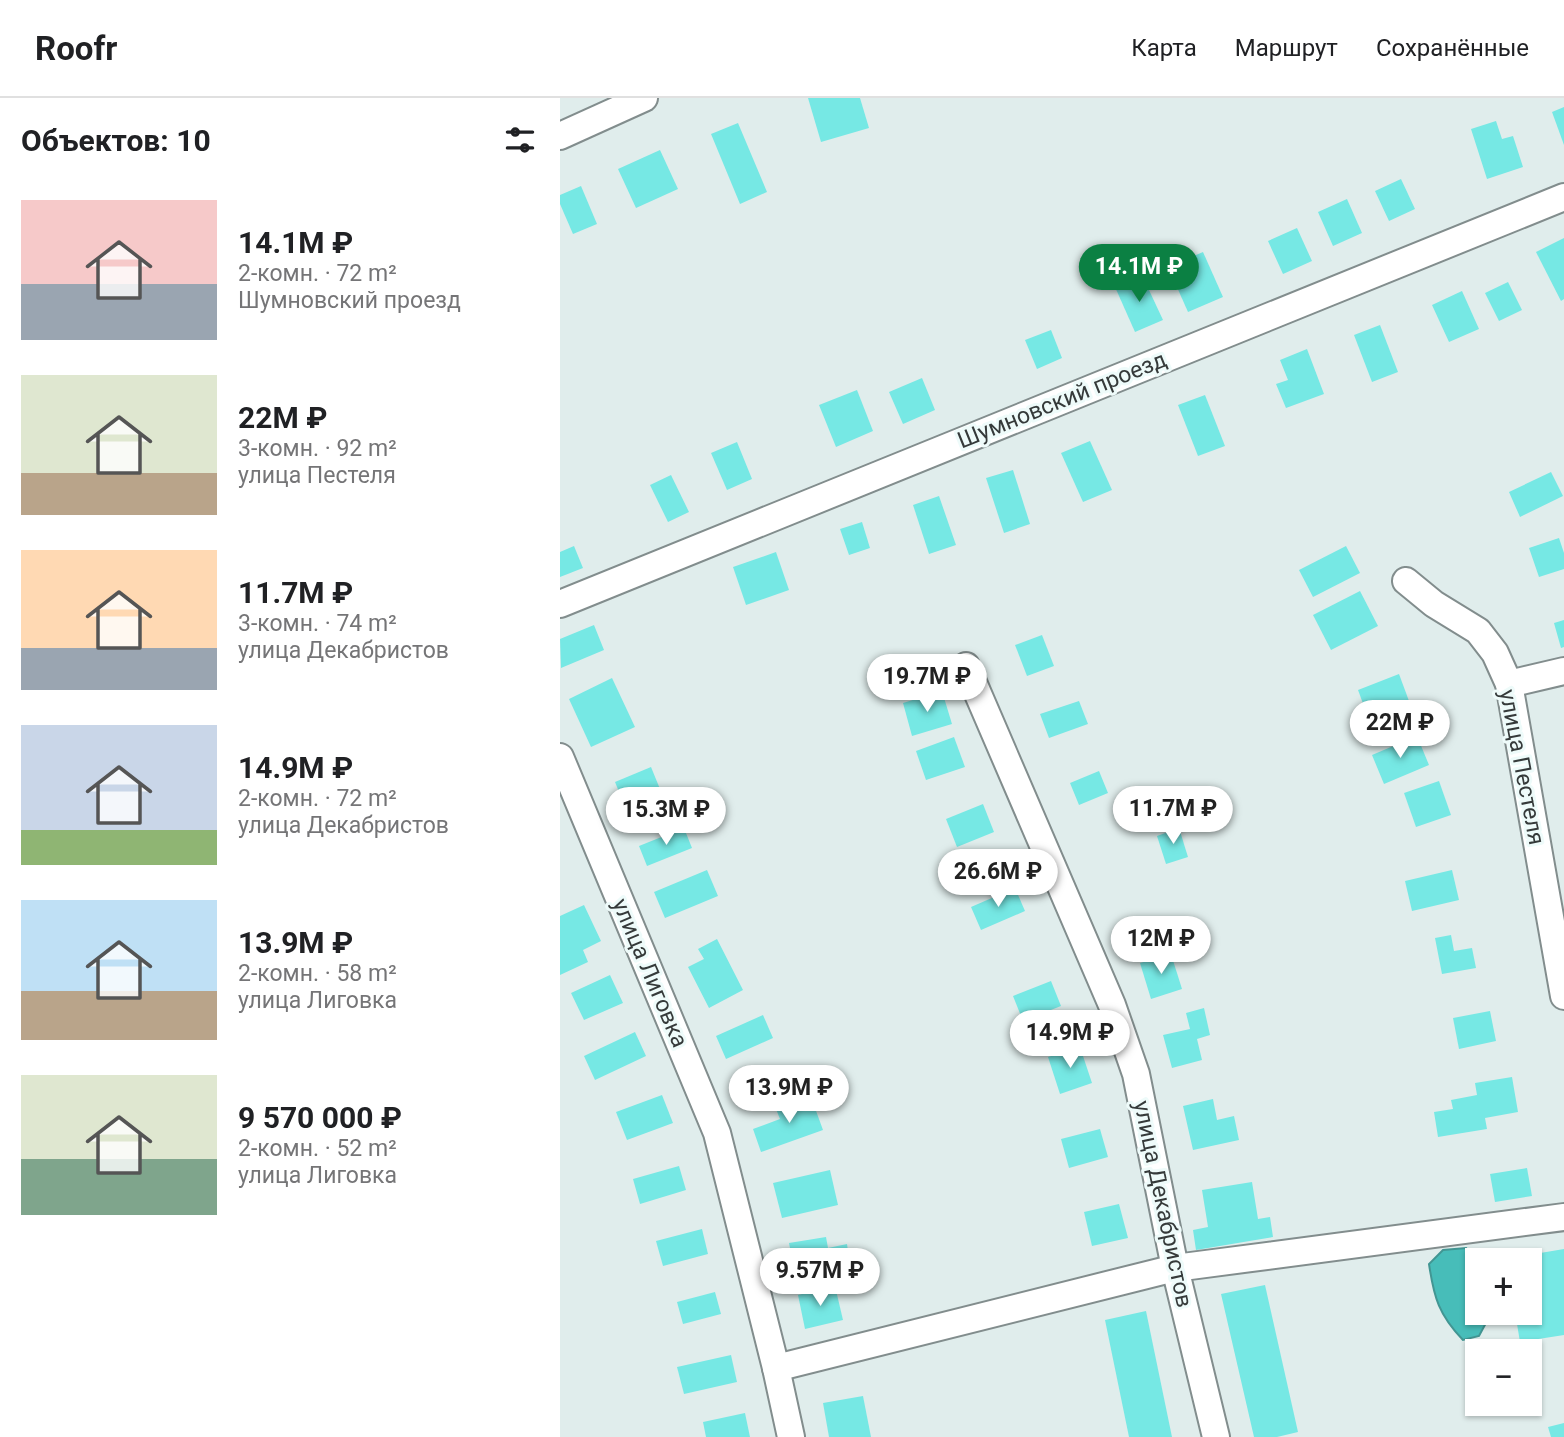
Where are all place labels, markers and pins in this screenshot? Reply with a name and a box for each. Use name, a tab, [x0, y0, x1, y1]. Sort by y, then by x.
pin: 14.1M ₽	[1074, 244, 1204, 304]
pin: 19.7M ₽	[862, 654, 992, 714]
pin: 22M ₽	[1351, 700, 1449, 760]
pin: 11.7M ₽	[1108, 786, 1238, 846]
pin: 15.3M ₽	[601, 788, 731, 847]
pin: 26.6M ₽	[933, 850, 1063, 909]
pin: 12M ₽	[1112, 916, 1210, 976]
pin: 14.9M ₽	[1005, 1010, 1135, 1070]
pin: 13.9M ₽	[724, 1066, 854, 1125]
pin: 9.57M ₽	[755, 1248, 885, 1308]

